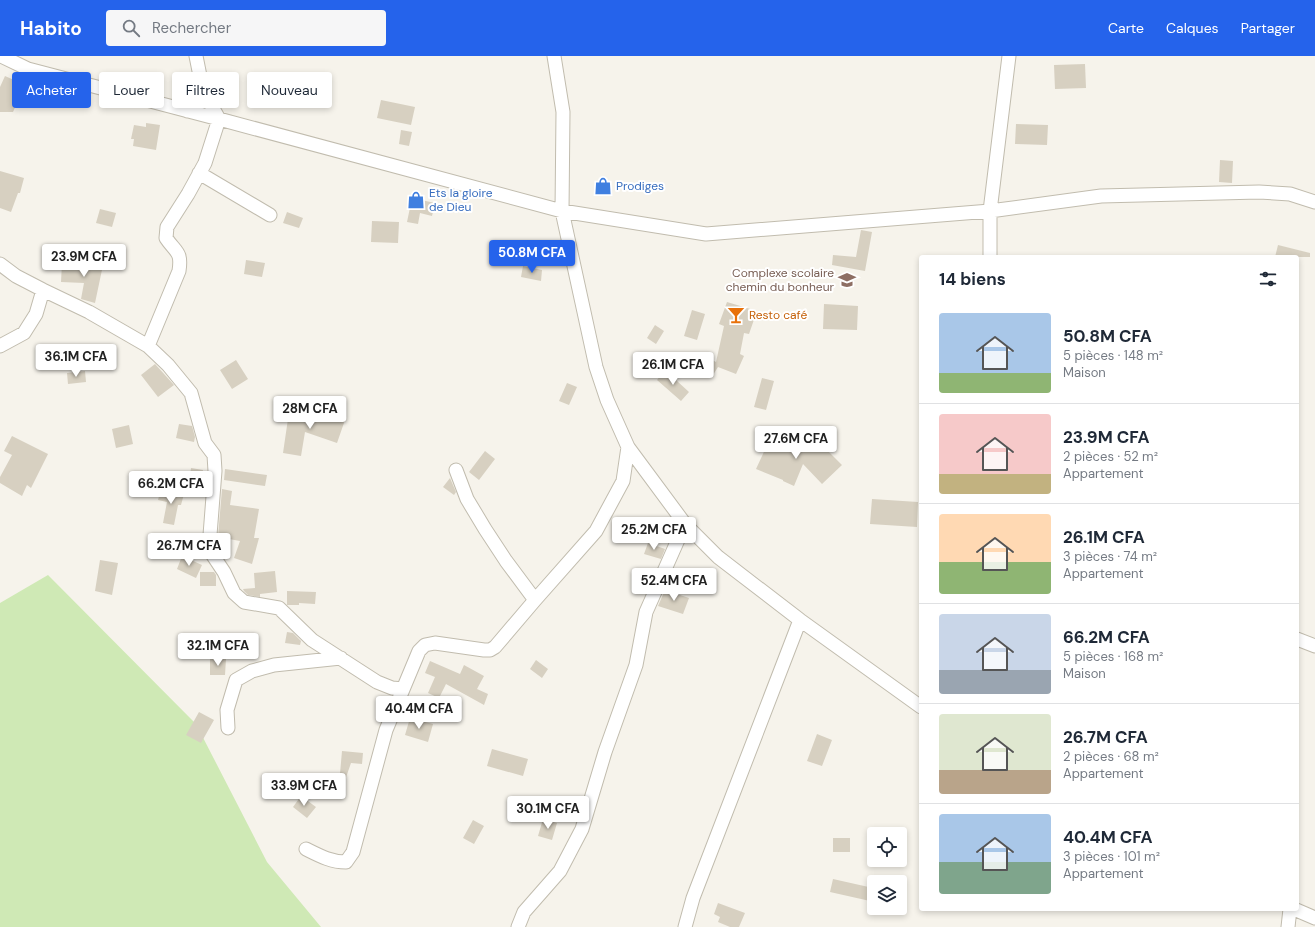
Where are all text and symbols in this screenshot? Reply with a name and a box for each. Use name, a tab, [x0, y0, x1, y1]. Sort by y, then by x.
search box	[106, 10, 386, 46]
text: Habito	[20, 16, 82, 41]
icon: search	[120, 17, 142, 39]
text: Rechercher	[152, 18, 231, 38]
text: Carte	[1108, 19, 1144, 37]
text: Calques	[1166, 19, 1219, 37]
text: Partager	[1241, 19, 1295, 37]
chip: Acheter	[12, 72, 91, 108]
chip: Louer	[99, 72, 164, 108]
chip: Filtres	[172, 72, 239, 108]
chip: Nouveau	[247, 72, 332, 108]
shop icon: Prodiges	[593, 176, 613, 196]
place label: Prodiges	[616, 178, 664, 194]
place label: Ets la gloire de Dieu	[429, 185, 493, 215]
shop icon: Ets la gloire de Dieu	[406, 190, 426, 210]
pin: 50.8M CFA	[486, 240, 578, 274]
pin: 23.9M CFA	[38, 244, 130, 278]
text: 50.8M CFA	[498, 244, 566, 261]
text: 23.9M CFA	[51, 248, 117, 265]
place label: Complexe scolaire chemin du bonheur	[726, 265, 835, 295]
text: 14 biens	[939, 268, 1006, 290]
icon: filters	[1257, 268, 1279, 290]
school or university icon: Complexe scolaire chemin du bonheur	[837, 270, 857, 290]
bar icon: Resto café	[726, 305, 746, 325]
place label: Resto café	[749, 307, 807, 323]
text: 50.8M CFA	[1063, 325, 1152, 347]
icon: home	[971, 329, 1019, 377]
pin: 36.1M CFA	[30, 344, 122, 378]
text: 5 pièces · 148 m²	[1063, 347, 1163, 364]
text: 36.1M CFA	[45, 348, 107, 365]
pin: 26.1M CFA	[627, 352, 719, 386]
text: 26.1M CFA	[642, 356, 704, 373]
text: Maison	[1063, 364, 1106, 381]
pin: 28M CFA	[273, 396, 347, 430]
text: 28M CFA	[282, 400, 338, 417]
pin: 27.6M CFA	[750, 426, 842, 460]
text: 23.9M CFA	[1063, 426, 1149, 448]
text: 27.6M CFA	[764, 430, 828, 447]
icon: home	[971, 430, 1019, 478]
text: 2 pièces · 52 m²	[1063, 448, 1158, 465]
text: Appartement	[1063, 465, 1144, 482]
pin: 66.2M CFA	[125, 471, 217, 505]
text: 66.2M CFA	[138, 475, 204, 492]
pin: 25.2M CFA	[608, 517, 700, 551]
text: 25.2M CFA	[621, 521, 687, 538]
text: 26.1M CFA	[1063, 526, 1145, 548]
icon: home	[971, 530, 1019, 578]
pin: 26.7M CFA	[143, 533, 235, 567]
text: 26.7M CFA	[157, 537, 221, 554]
text: 3 pièces · 74 m²	[1063, 548, 1157, 565]
text: Appartement	[1063, 565, 1144, 582]
pin: 52.4M CFA	[628, 568, 720, 602]
text: 52.4M CFA	[641, 572, 707, 589]
text: 66.2M CFA	[1063, 626, 1150, 648]
icon: home	[971, 630, 1019, 678]
pin: 32.1M CFA	[172, 633, 264, 667]
text: 32.1M CFA	[187, 637, 249, 654]
text: 5 pièces · 168 m²	[1063, 648, 1163, 665]
text: Maison	[1063, 665, 1106, 682]
pin: 40.4M CFA	[373, 696, 465, 730]
text: 40.4M CFA	[385, 700, 453, 717]
text: 26.7M CFA	[1063, 726, 1148, 748]
icon: home	[971, 730, 1019, 778]
text: 2 pièces · 68 m²	[1063, 748, 1159, 765]
text: Appartement	[1063, 765, 1144, 782]
pin: 33.9M CFA	[258, 773, 350, 807]
text: 33.9M CFA	[271, 777, 337, 794]
pin: 30.1M CFA	[502, 796, 594, 830]
text: 30.1M CFA	[516, 800, 580, 817]
text: 40.4M CFA	[1063, 826, 1152, 848]
map controls	[867, 827, 907, 915]
button: locate	[867, 827, 907, 867]
icon: home	[971, 830, 1019, 878]
text: 3 pièces · 101 m²	[1063, 848, 1160, 865]
text: Appartement	[1063, 865, 1144, 882]
button: layers	[867, 875, 907, 915]

